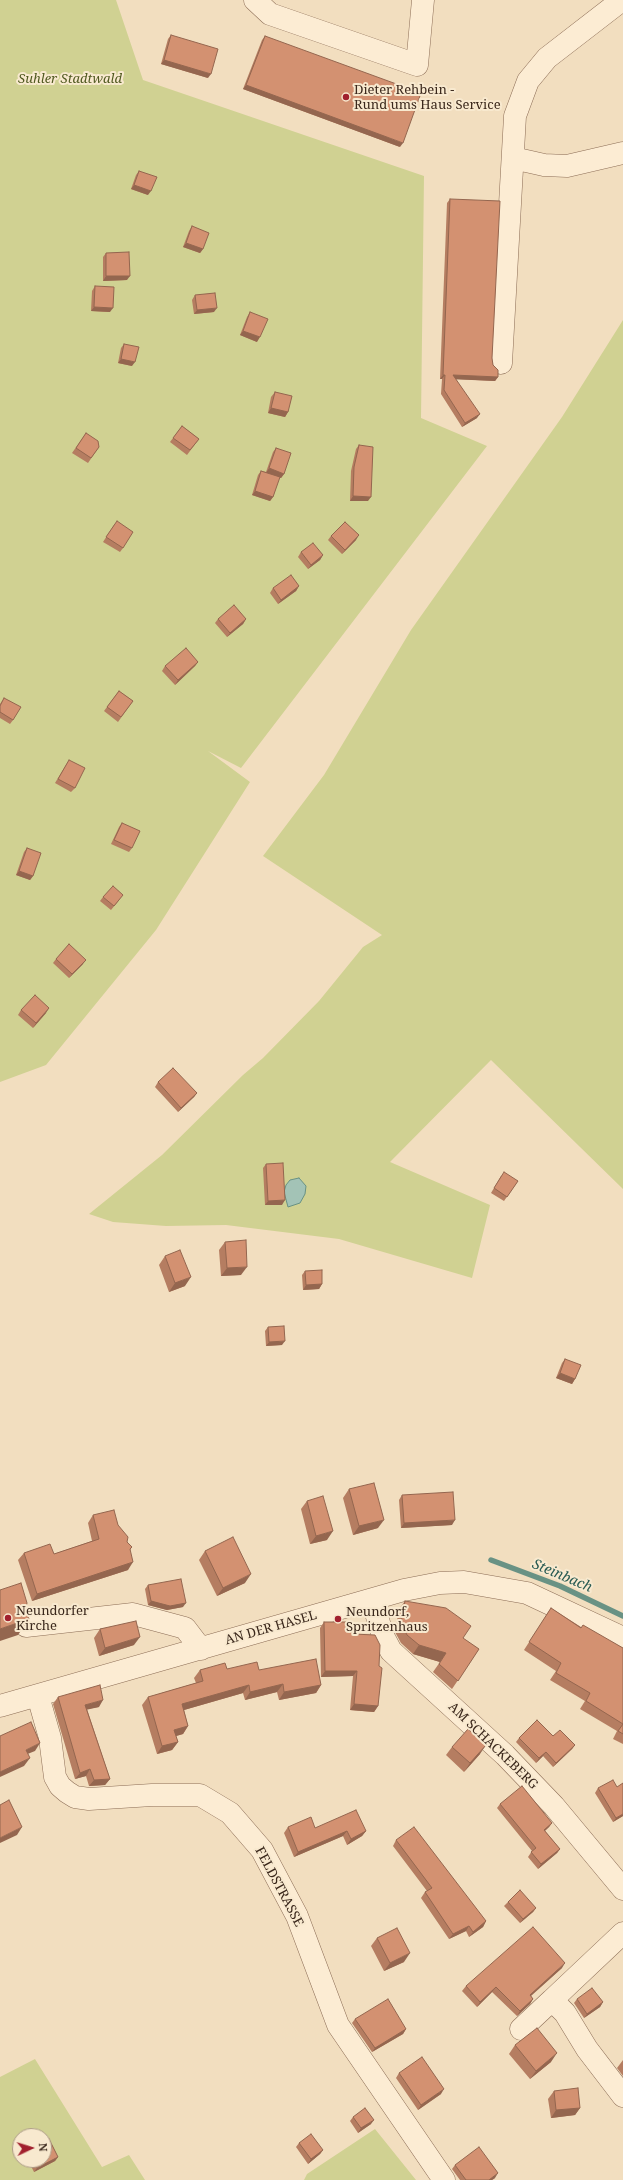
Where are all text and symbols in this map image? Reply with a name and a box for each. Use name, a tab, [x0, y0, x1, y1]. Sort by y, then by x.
park label: Suhler Stadtwald	[18, 71, 122, 87]
place label: Dieter Rehbein - Rund ums Haus Service	[354, 82, 501, 113]
marker: Dieter Rehbein - Rund ums Haus Service	[341, 92, 351, 102]
water label: Steinbach	[529, 1556, 595, 1596]
place label: Neundorfer Kirche	[16, 1603, 89, 1634]
place label: Neundorf, Spritzenhaus	[346, 1604, 428, 1635]
street label: AN DER HASEL	[223, 1607, 319, 1649]
marker: Neundorfer Kirche	[3, 1613, 13, 1623]
marker: Neundorf, Spritzenhaus	[333, 1614, 343, 1624]
street label: AM SCHACKEBERG	[445, 1699, 541, 1793]
street label: FELDSTRASSE	[251, 1844, 307, 1930]
north arrow	[12, 2128, 52, 2168]
text: N	[36, 2142, 51, 2152]

